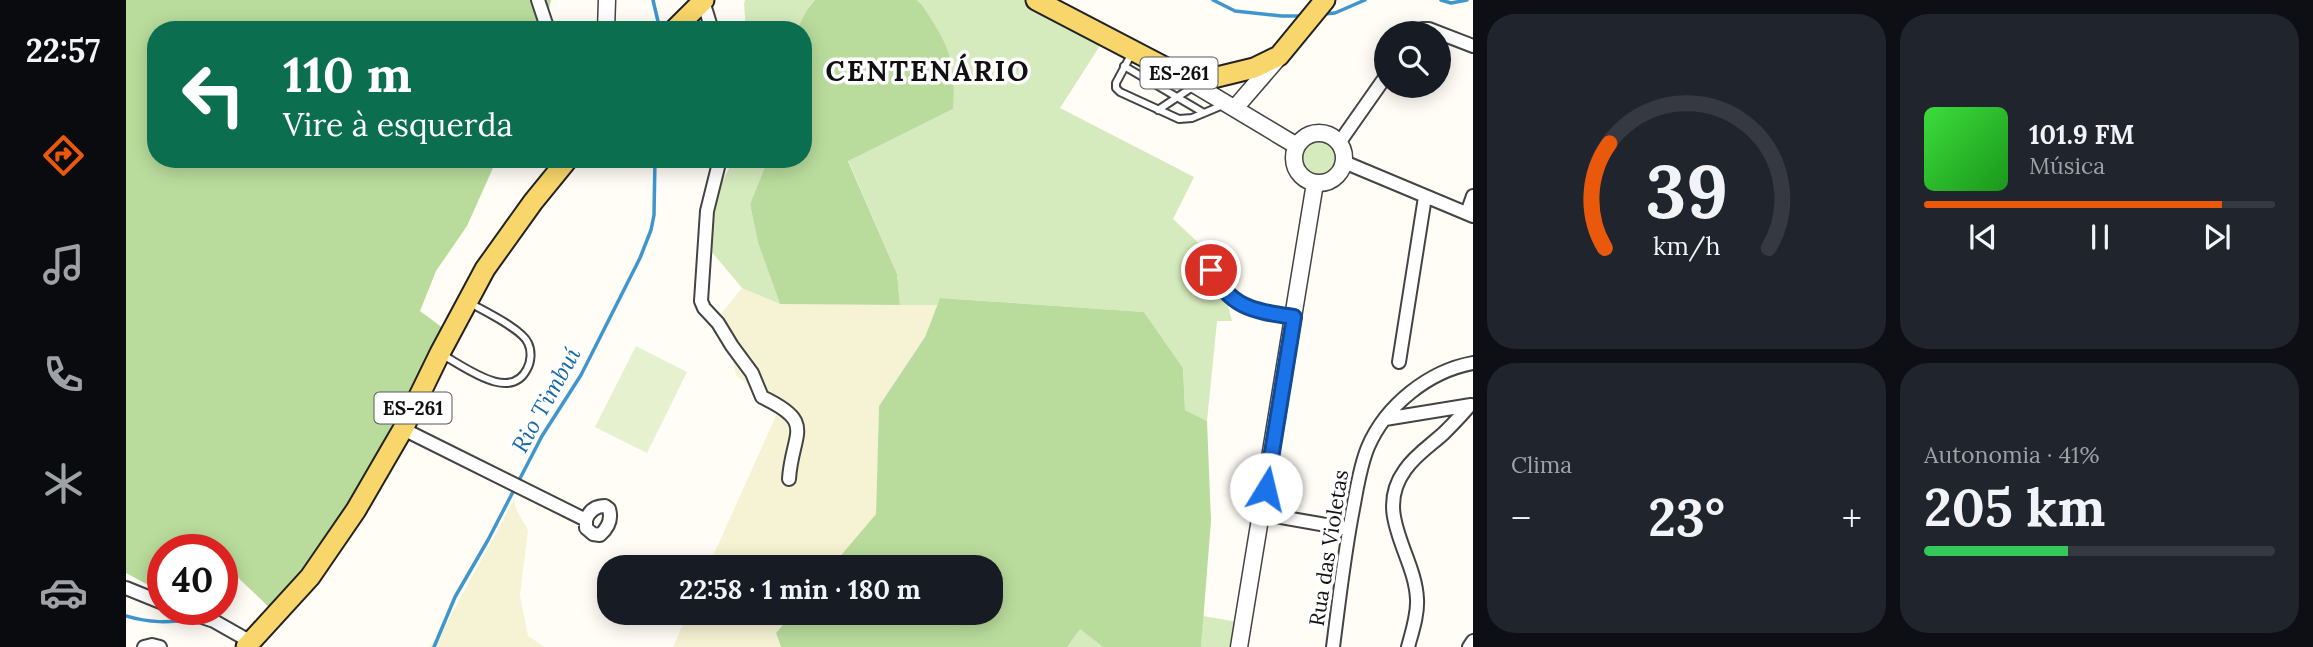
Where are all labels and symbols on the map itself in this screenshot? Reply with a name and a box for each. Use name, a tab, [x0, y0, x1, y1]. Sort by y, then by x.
district label: CENTENÁRIO	[825, 53, 1031, 89]
road number: ES-261	[1140, 58, 1218, 88]
pin	[1181, 240, 1241, 300]
water label: Rio Timbuí	[505, 342, 587, 457]
road number: ES-261	[374, 392, 452, 424]
position arrow	[1229, 452, 1303, 526]
street label: Rua das Violetas	[1303, 468, 1354, 628]
speed limit sign: 40	[147, 534, 238, 625]

